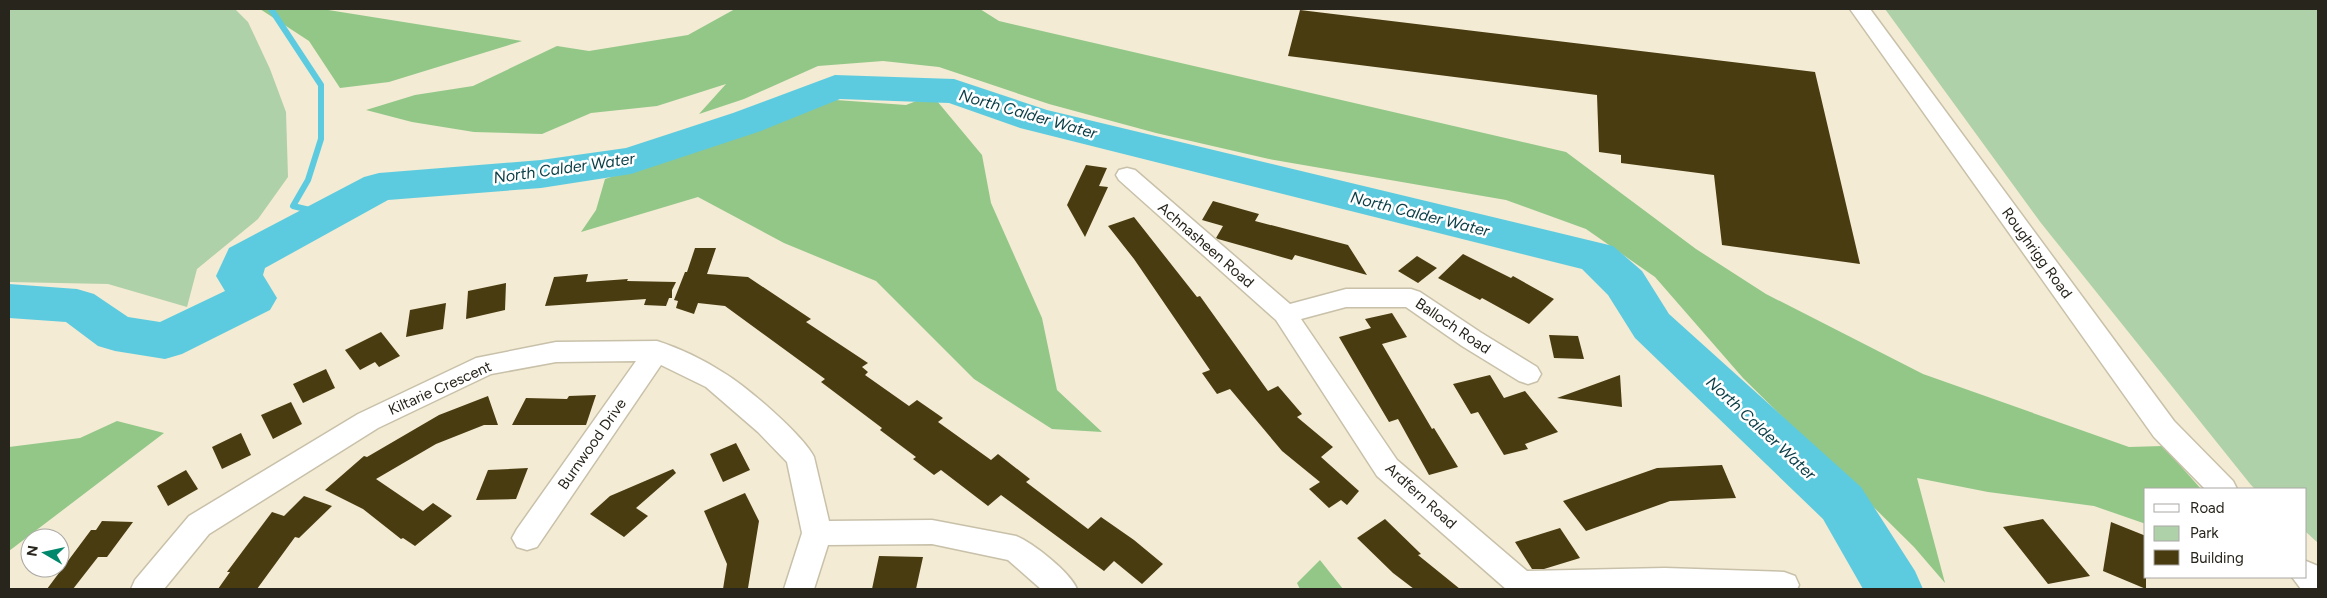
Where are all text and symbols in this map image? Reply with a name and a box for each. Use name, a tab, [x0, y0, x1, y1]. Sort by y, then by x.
water label: North Calder Water	[957, 85, 1100, 143]
water label: North Calder Water	[492, 149, 637, 187]
water label: North Calder Water	[1348, 188, 1492, 241]
street label: Achnasheen Road	[1154, 199, 1258, 291]
street label: Roughrigg Road	[1998, 204, 2076, 302]
street label: Balloch Road	[1412, 294, 1494, 358]
street label: Kiltarie Crescent	[386, 357, 495, 419]
water label: North Calder Water	[1702, 372, 1820, 484]
street label: Burnwood Drive	[554, 395, 630, 493]
street label: Ardfern Road	[1382, 459, 1460, 533]
legend	[2144, 488, 2307, 578]
text: Road	[2190, 499, 2225, 517]
text: Park	[2190, 524, 2219, 542]
north arrow	[20, 528, 70, 578]
text: N	[23, 544, 42, 558]
text: Building	[2190, 549, 2244, 567]

